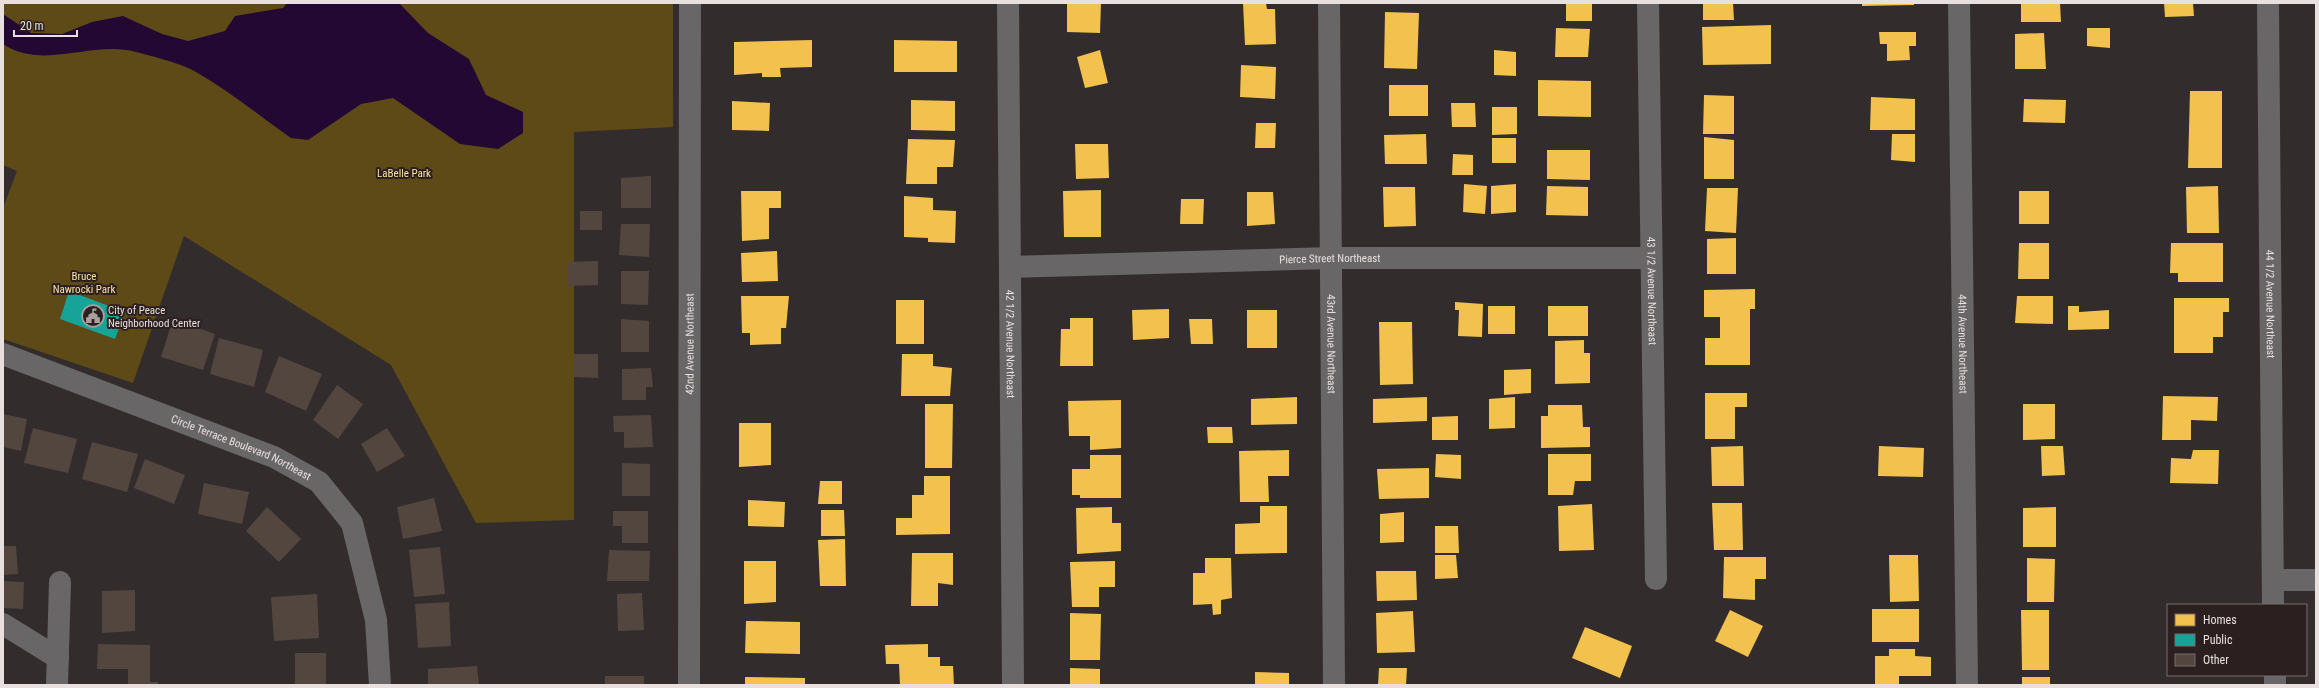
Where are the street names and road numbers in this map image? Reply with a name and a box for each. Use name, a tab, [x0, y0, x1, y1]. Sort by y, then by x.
street label: 43 1/2 Avenue Northeast	[1645, 237, 1659, 345]
street label: 44 1/2 Avenue Northeast	[2264, 250, 2277, 358]
street label: Pierce Street Northeast	[1279, 251, 1381, 266]
street label: 42 1/2 Avenue Northeast	[1004, 290, 1017, 398]
street label: 42nd Avenue Northeast	[683, 293, 696, 395]
street label: 43rd Avenue Northeast	[1325, 294, 1338, 394]
street label: 44th Avenue Northeast	[1956, 294, 1970, 394]
street label: Circle Terrace Boulevard Northeast	[169, 412, 314, 483]

